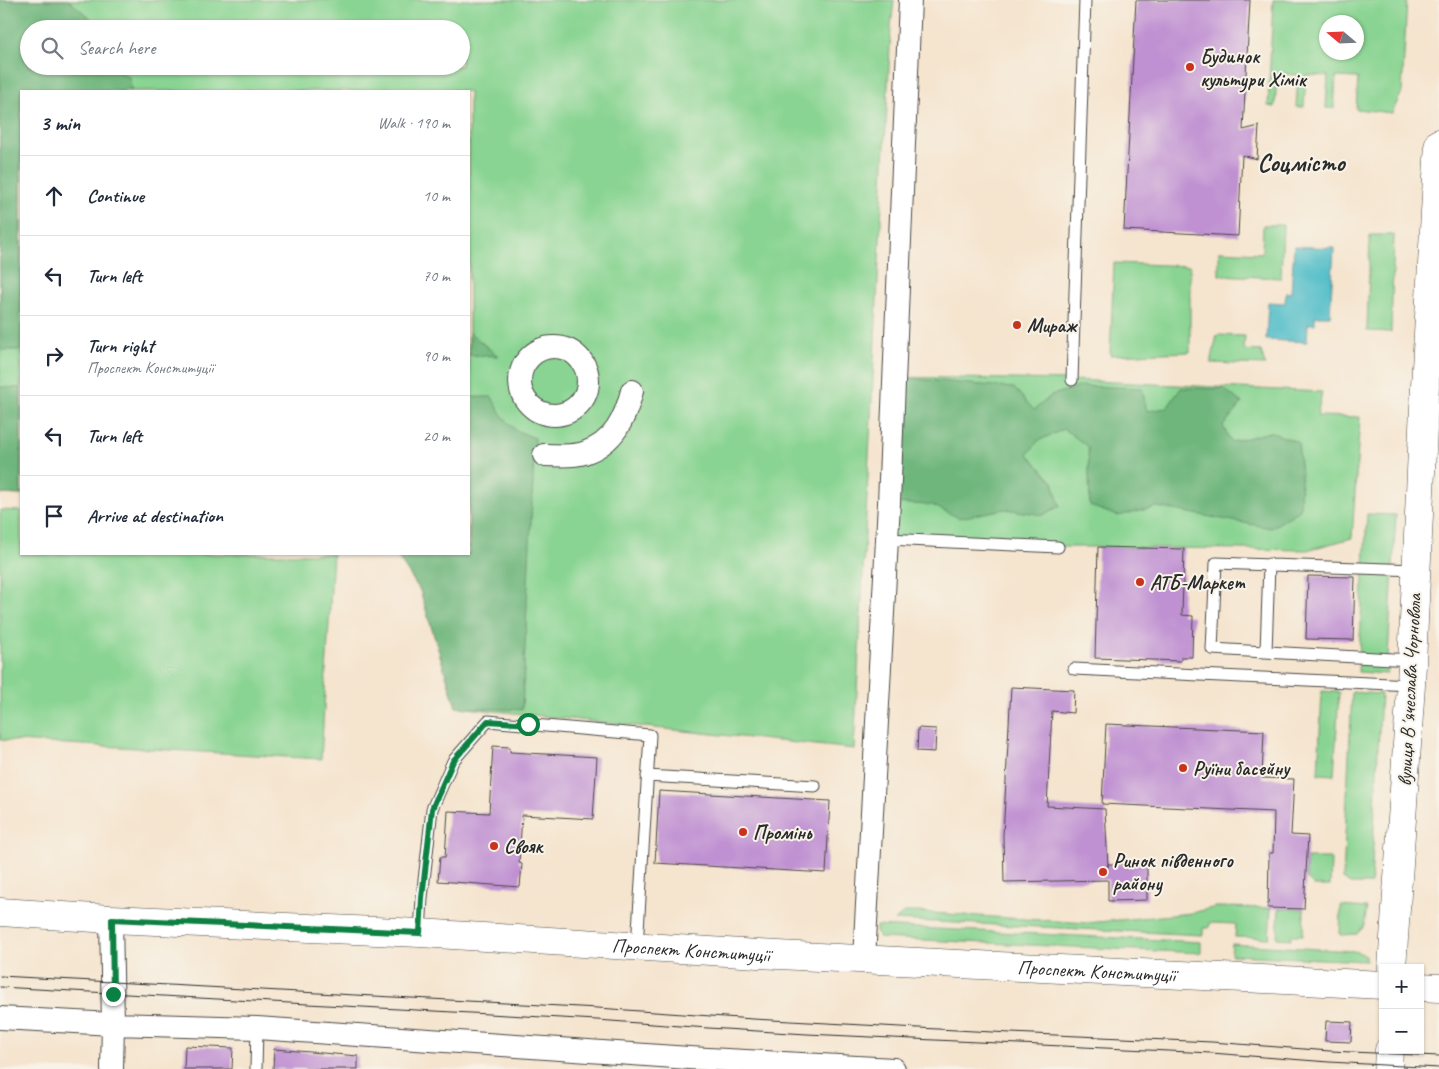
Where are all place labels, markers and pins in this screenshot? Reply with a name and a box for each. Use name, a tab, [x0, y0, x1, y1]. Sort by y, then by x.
place label: Будинок культури Хімік	[1200, 44, 1308, 93]
marker: Будинок культури Хімік	[1184, 61, 1196, 73]
place label: Мираж	[1027, 313, 1078, 338]
marker: Мираж	[1011, 319, 1023, 331]
place label: АТБ-Маркет	[1150, 570, 1246, 595]
marker: АТБ-Маркет	[1134, 576, 1146, 588]
place label: Руїни басейну	[1193, 756, 1291, 781]
marker: Руїни басейну	[1177, 762, 1189, 774]
place label: Промінь	[753, 820, 813, 845]
marker: Промінь	[737, 826, 749, 838]
place label: Свояк	[504, 834, 545, 859]
marker: Свояк	[488, 840, 500, 852]
place label: Ринок південного району	[1113, 848, 1234, 897]
marker: Ринок південного району	[1097, 866, 1109, 878]

